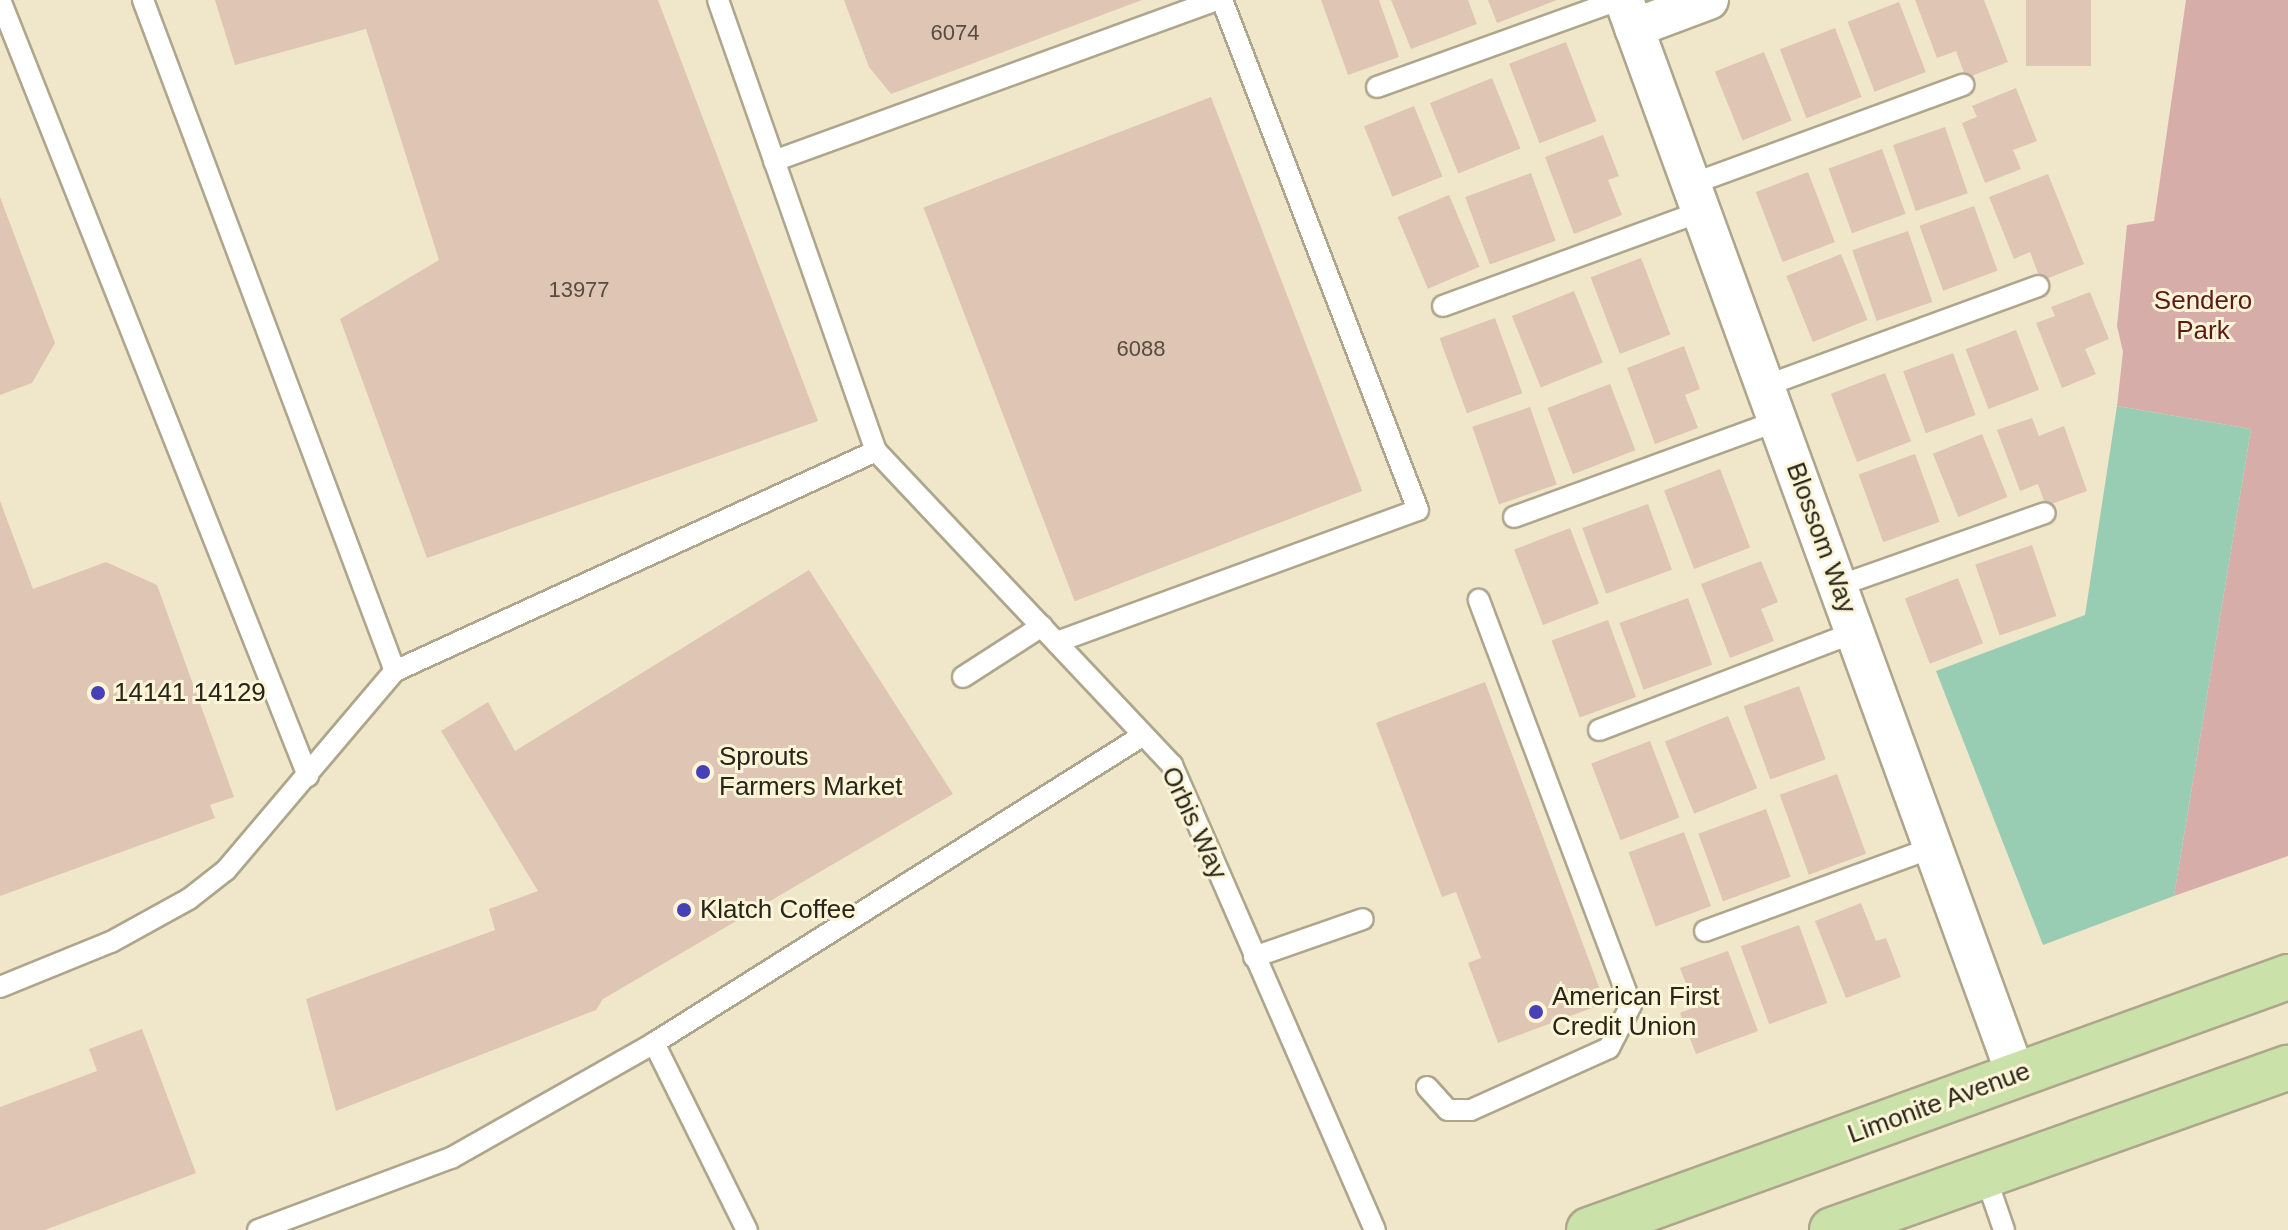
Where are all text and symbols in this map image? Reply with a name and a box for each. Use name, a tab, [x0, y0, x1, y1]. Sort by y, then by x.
house number: 6074	[931, 20, 979, 46]
house number: 13977	[548, 277, 610, 303]
park label: Sendero Park	[2154, 285, 2252, 346]
house number: 6088	[1117, 336, 1165, 362]
street label: Blossom Way	[1779, 458, 1863, 618]
place label: 14141 14129	[114, 677, 266, 709]
marker: 14141 14129	[89, 684, 107, 702]
place label: Sprouts Farmers Market	[719, 741, 902, 802]
street label: Orbis Way	[1154, 762, 1234, 884]
marker: Sprouts Farmers Market	[694, 763, 712, 781]
place label: Klatch Coffee	[700, 894, 856, 926]
marker: Klatch Coffee	[675, 901, 693, 919]
place label: American First Credit Union	[1552, 981, 1720, 1042]
marker: American First Credit Union	[1527, 1003, 1545, 1021]
street label: Limonite Avenue	[1843, 1055, 2035, 1151]

